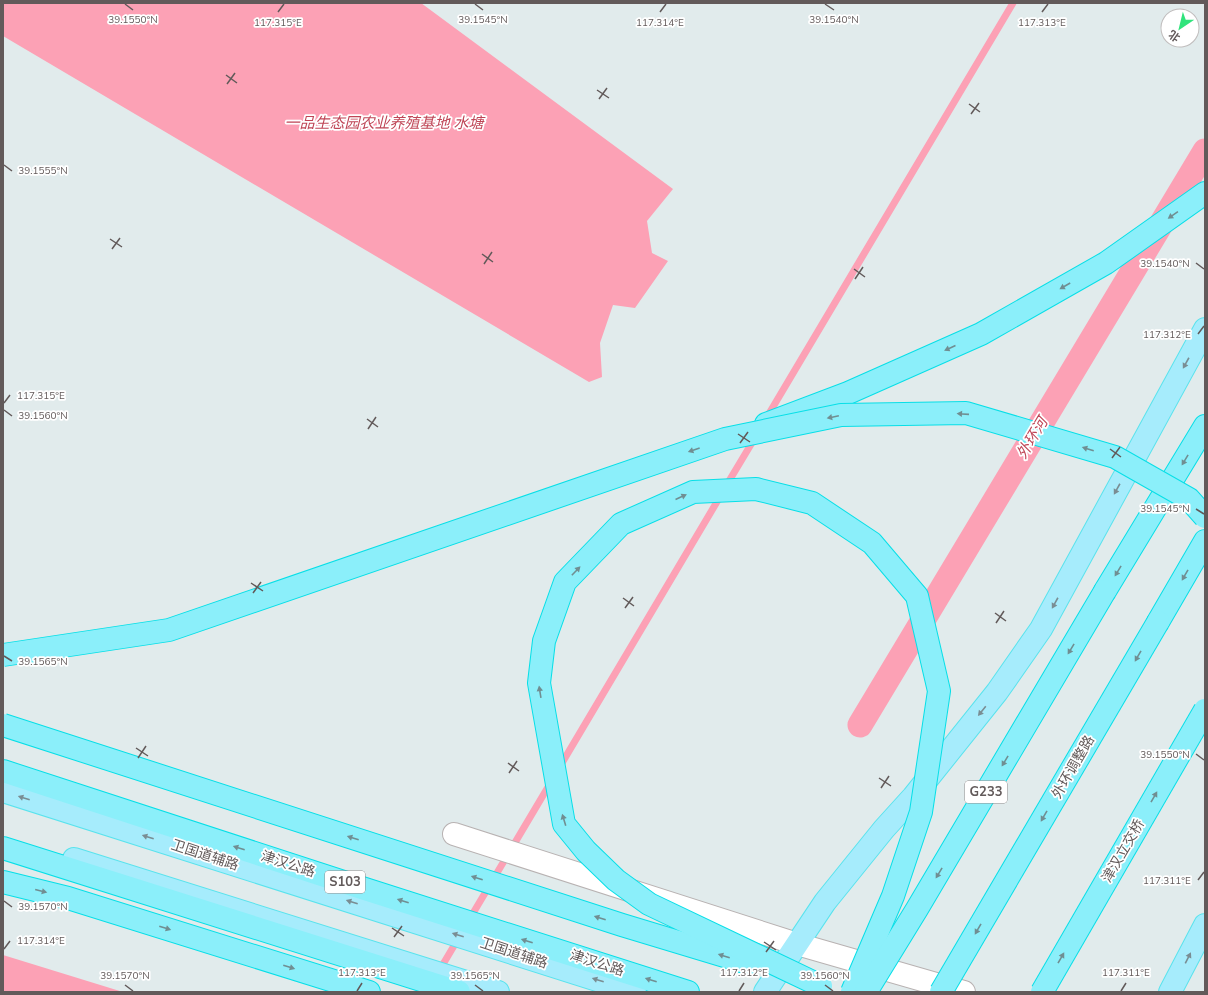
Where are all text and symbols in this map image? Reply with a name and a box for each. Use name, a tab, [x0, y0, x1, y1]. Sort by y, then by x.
north arrow	[1160, 8, 1200, 48]
text: 39.1550°N	[108, 13, 158, 27]
text: 39.1545°N	[458, 13, 508, 27]
text: 39.1540°N	[809, 13, 859, 27]
text: 117.315°E	[254, 16, 302, 30]
text: 117.314°E	[636, 16, 684, 30]
text: 117.313°E	[1018, 16, 1066, 30]
text: 北	[1166, 26, 1183, 45]
water label: 一品生态园农业养殖基地 水塘	[285, 113, 486, 133]
text: 39.1555°N	[18, 164, 68, 178]
one-way arrow	[1168, 211, 1179, 219]
text: 39.1540°N	[1140, 257, 1190, 271]
one-way arrow	[1059, 283, 1071, 290]
text: 117.312°E	[1143, 328, 1191, 342]
one-way arrow	[945, 345, 956, 351]
one-way arrow	[1183, 357, 1190, 369]
text: 117.315°E	[17, 389, 65, 403]
text: 39.1560°N	[18, 409, 68, 423]
one-way arrow	[957, 410, 969, 417]
water label: 外环河	[1012, 411, 1054, 462]
one-way arrow	[827, 414, 840, 420]
one-way arrow	[1082, 446, 1094, 452]
one-way arrow	[687, 447, 699, 453]
one-way arrow	[1181, 454, 1188, 466]
one-way arrow	[1114, 483, 1120, 495]
one-way arrow	[675, 494, 687, 500]
text: 39.1545°N	[1140, 502, 1190, 516]
one-way arrow	[1114, 565, 1121, 577]
one-way arrow	[572, 566, 581, 576]
one-way arrow	[1182, 569, 1189, 581]
one-way arrow	[1051, 597, 1058, 609]
one-way arrow	[1067, 644, 1075, 654]
one-way arrow	[1135, 650, 1142, 662]
text: 39.1565°N	[18, 655, 68, 669]
one-way arrow	[537, 686, 543, 698]
one-way arrow	[978, 705, 986, 716]
street label: 外环调整路	[1047, 732, 1099, 802]
text: 39.1550°N	[1140, 748, 1190, 762]
one-way arrow	[1001, 755, 1008, 767]
road number: G233	[965, 781, 1007, 803]
one-way arrow	[1151, 791, 1158, 803]
one-way arrow	[18, 794, 30, 800]
one-way arrow	[1040, 811, 1047, 822]
one-way arrow	[561, 813, 567, 825]
street label: 津汉立交桥	[1097, 816, 1149, 886]
one-way arrow	[142, 834, 154, 840]
street label: 卫国道辅路	[169, 835, 241, 875]
one-way arrow	[347, 835, 359, 841]
one-way arrow	[233, 845, 245, 851]
street label: 津汉公路	[258, 846, 318, 882]
one-way arrow	[935, 867, 942, 879]
road number: S103	[325, 871, 365, 893]
text: 117.311°E	[1143, 874, 1191, 888]
one-way arrow	[470, 875, 482, 881]
one-way arrow	[35, 888, 47, 894]
one-way arrow	[397, 898, 409, 904]
one-way arrow	[346, 899, 358, 905]
text: 39.1570°N	[18, 900, 68, 914]
one-way arrow	[594, 915, 606, 921]
one-way arrow	[975, 923, 982, 935]
one-way arrow	[160, 925, 172, 931]
one-way arrow	[451, 932, 463, 938]
street label: 卫国道辅路	[478, 933, 550, 973]
text: 117.314°E	[17, 934, 65, 948]
one-way arrow	[521, 938, 533, 944]
street label: 津汉公路	[567, 945, 627, 981]
one-way arrow	[1058, 952, 1065, 964]
one-way arrow	[718, 953, 730, 959]
one-way arrow	[1185, 953, 1191, 964]
one-way arrow	[284, 964, 296, 970]
text: 117.313°E	[338, 966, 386, 980]
text: 117.312°E	[720, 966, 768, 980]
text: 117.311°E	[1102, 966, 1150, 980]
text: 39.1570°N	[100, 969, 150, 983]
text: 39.1565°N	[450, 969, 500, 983]
text: 39.1560°N	[800, 969, 850, 983]
one-way arrow	[592, 977, 604, 983]
one-way arrow	[644, 977, 656, 983]

